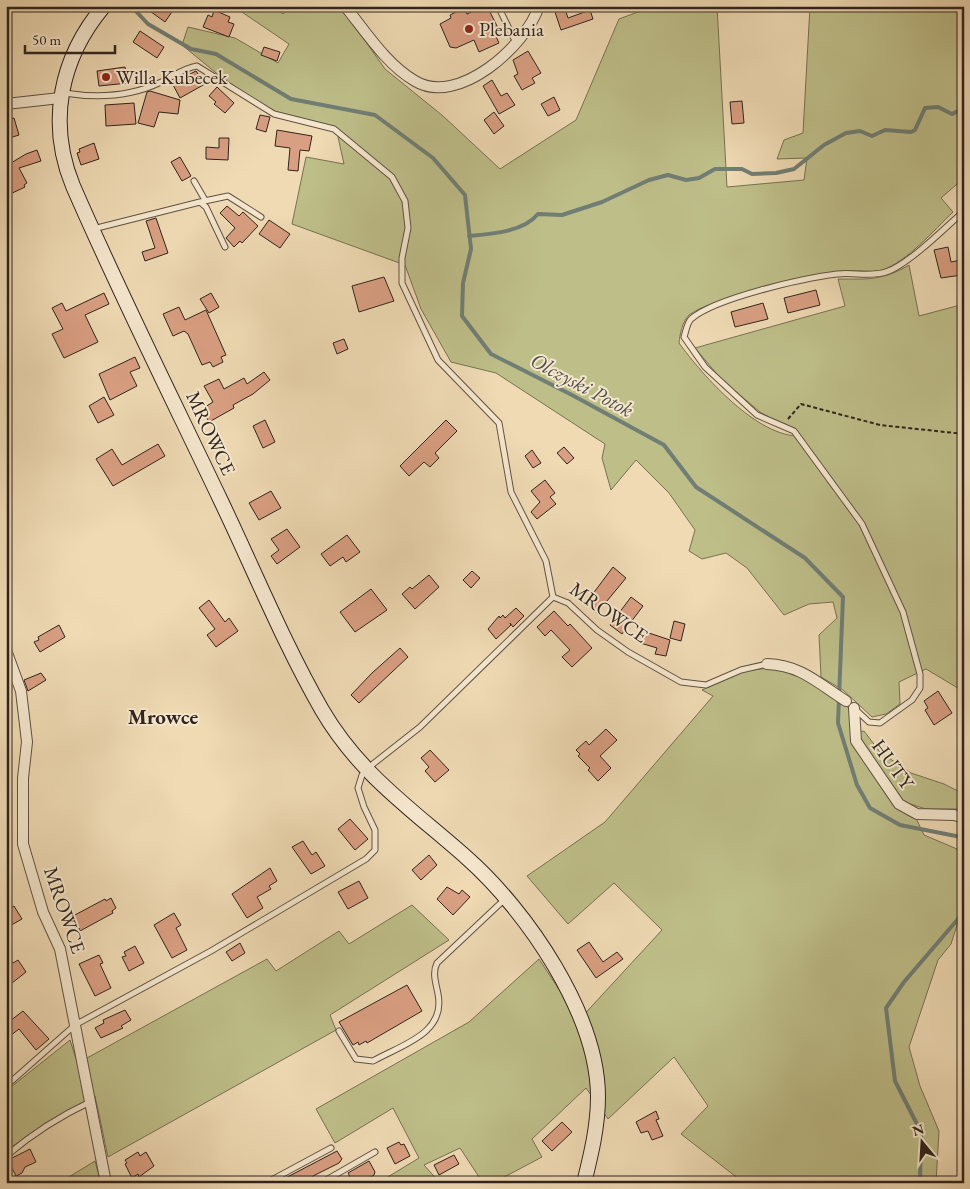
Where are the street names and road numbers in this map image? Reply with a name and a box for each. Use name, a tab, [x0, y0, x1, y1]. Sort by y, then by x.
street label: MROWCE	[180, 387, 242, 479]
street label: MROWCE	[565, 576, 653, 648]
street label: HUTY	[866, 734, 921, 795]
street label: MROWCE	[38, 863, 92, 957]

